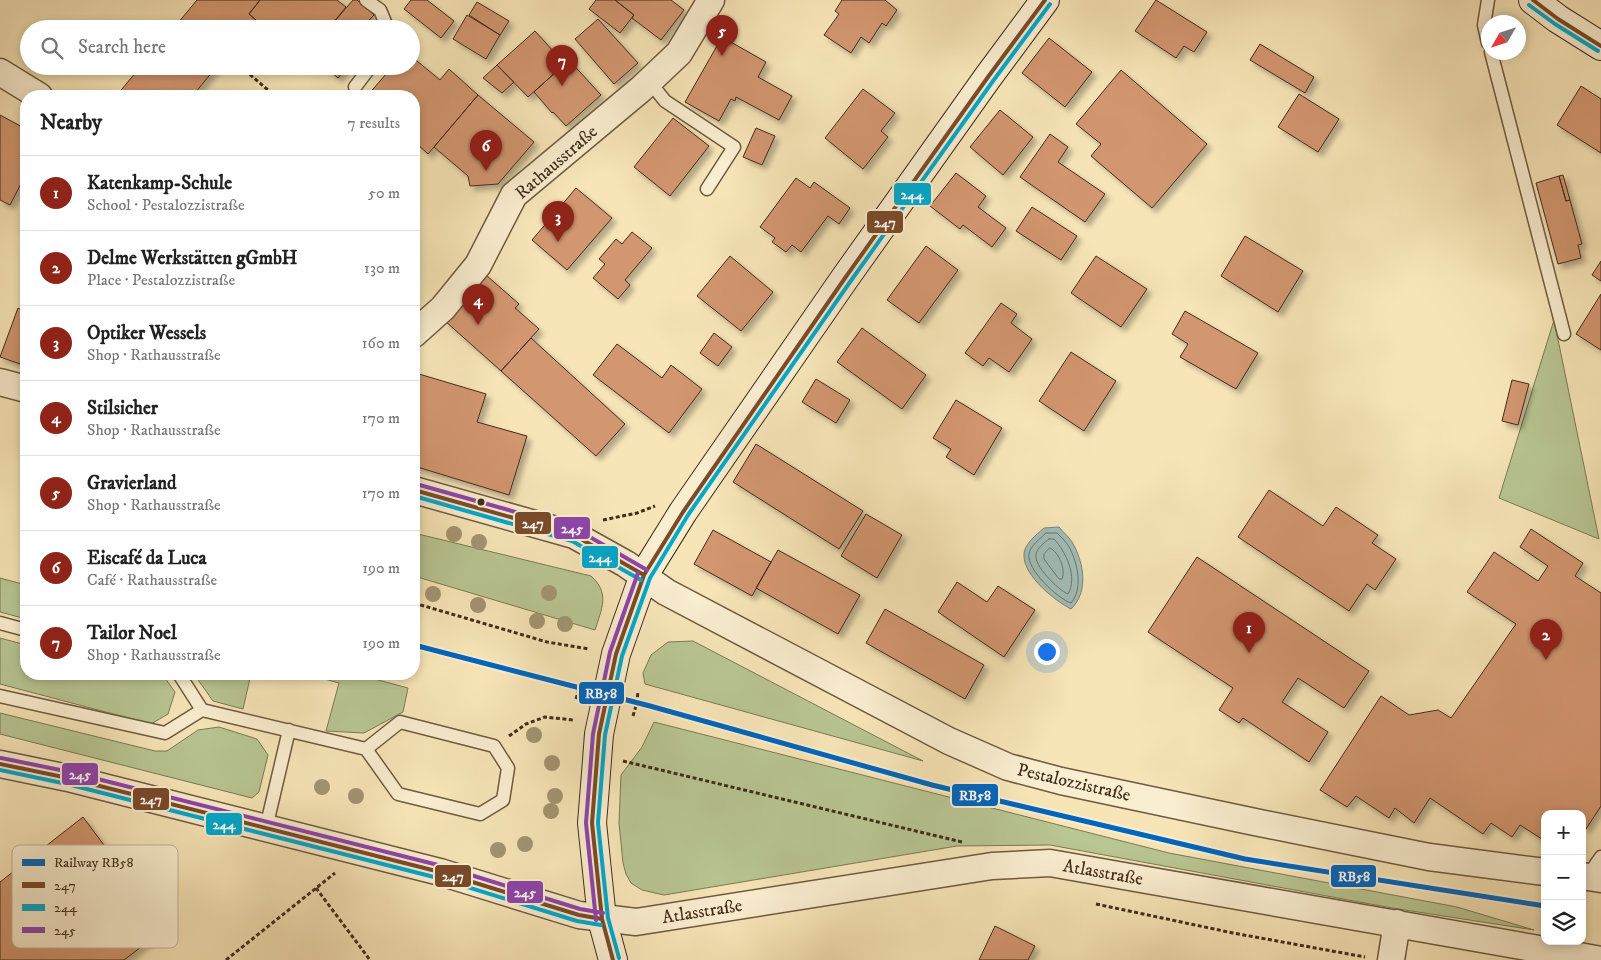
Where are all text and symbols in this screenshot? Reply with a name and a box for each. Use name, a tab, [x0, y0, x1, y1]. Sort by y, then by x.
pin: 5	[706, 15, 738, 56]
north arrow	[1481, 15, 1526, 60]
search box	[20, 20, 420, 75]
icon: search	[38, 34, 66, 62]
text: Search here	[78, 36, 166, 59]
pin: 7	[546, 45, 578, 86]
text: Nearby	[40, 110, 102, 136]
text: 7 results	[347, 113, 400, 133]
street label: Rathausstraße	[511, 121, 602, 204]
pin: 6	[470, 130, 502, 171]
text: Katenkamp-Schule	[87, 172, 232, 195]
line badge: 244	[893, 182, 932, 206]
text: 1	[53, 183, 59, 203]
text: 50 m	[368, 183, 400, 203]
text: 244	[901, 186, 924, 204]
text: School · Pestalozzistraße	[87, 195, 245, 215]
pin: 3	[542, 201, 574, 242]
line badge: 247	[866, 210, 904, 234]
text: 247	[874, 214, 896, 232]
text: Delme Werkstätten gGmbH	[87, 247, 298, 270]
text: 2	[52, 258, 60, 278]
text: 130 m	[364, 258, 400, 278]
text: Place · Pestalozzistraße	[87, 270, 235, 290]
pin: 4	[462, 284, 494, 325]
text: Optiker Wessels	[87, 322, 206, 345]
text: 3	[53, 333, 59, 353]
text: 160 m	[362, 333, 400, 353]
text: Shop · Rathausstraße	[87, 345, 221, 365]
text: Stilsicher	[87, 397, 158, 420]
text: 4	[51, 408, 61, 428]
text: 170 m	[362, 408, 400, 428]
text: Shop · Rathausstraße	[87, 420, 221, 440]
text: Gravierland	[87, 472, 177, 495]
text: 5	[52, 483, 60, 503]
text: 170 m	[362, 483, 400, 503]
text: Shop · Rathausstraße	[87, 495, 221, 515]
unlabelled marker	[476, 497, 486, 507]
line badge: 247	[514, 511, 552, 535]
text: 247	[522, 515, 544, 533]
line badge: 245	[553, 516, 591, 540]
text: 245	[561, 520, 583, 538]
line badge: 244	[581, 545, 619, 569]
text: Eiscafé da Luca	[87, 547, 207, 570]
text: 244	[589, 549, 612, 567]
text: 6	[52, 558, 60, 578]
text: 190 m	[362, 558, 400, 578]
text: Café · Rathausstraße	[87, 570, 217, 590]
pin: 1	[1233, 612, 1265, 653]
pin: 2	[1530, 619, 1562, 660]
text: Tailor Noel	[87, 622, 177, 645]
text: 7	[52, 633, 60, 653]
text: 190 m	[362, 633, 400, 653]
your location	[1034, 639, 1060, 665]
text: Shop · Rathausstraße	[87, 645, 221, 665]
line badge: RB58	[578, 681, 625, 705]
text: RB58	[585, 685, 617, 703]
street label: Pestalozzistraße	[1015, 759, 1133, 807]
line badge: 245	[61, 762, 99, 786]
text: 245	[69, 766, 91, 784]
line badge: RB58	[951, 783, 999, 807]
line badge: 247	[132, 787, 170, 811]
text: RB58	[959, 787, 991, 805]
text: 247	[140, 791, 162, 809]
map controls	[1541, 810, 1586, 945]
button: +	[1541, 810, 1586, 855]
line badge: 244	[205, 812, 243, 836]
text: 244	[213, 816, 236, 834]
legend	[12, 845, 178, 948]
text: Railway RB58	[54, 854, 134, 872]
street label: Atlasstraße	[1061, 855, 1144, 891]
button: −	[1541, 855, 1586, 900]
line badge: 247	[434, 864, 472, 888]
line badge: RB58	[1330, 864, 1377, 888]
text: 247	[442, 868, 464, 886]
text: RB58	[1338, 868, 1370, 886]
text: 247	[54, 877, 76, 895]
line badge: 245	[506, 880, 544, 904]
text: 245	[514, 884, 536, 902]
street label: Atlasstraße	[661, 895, 744, 929]
text: 244	[54, 899, 78, 917]
button: layers	[1541, 900, 1586, 945]
text: 245	[54, 922, 76, 940]

